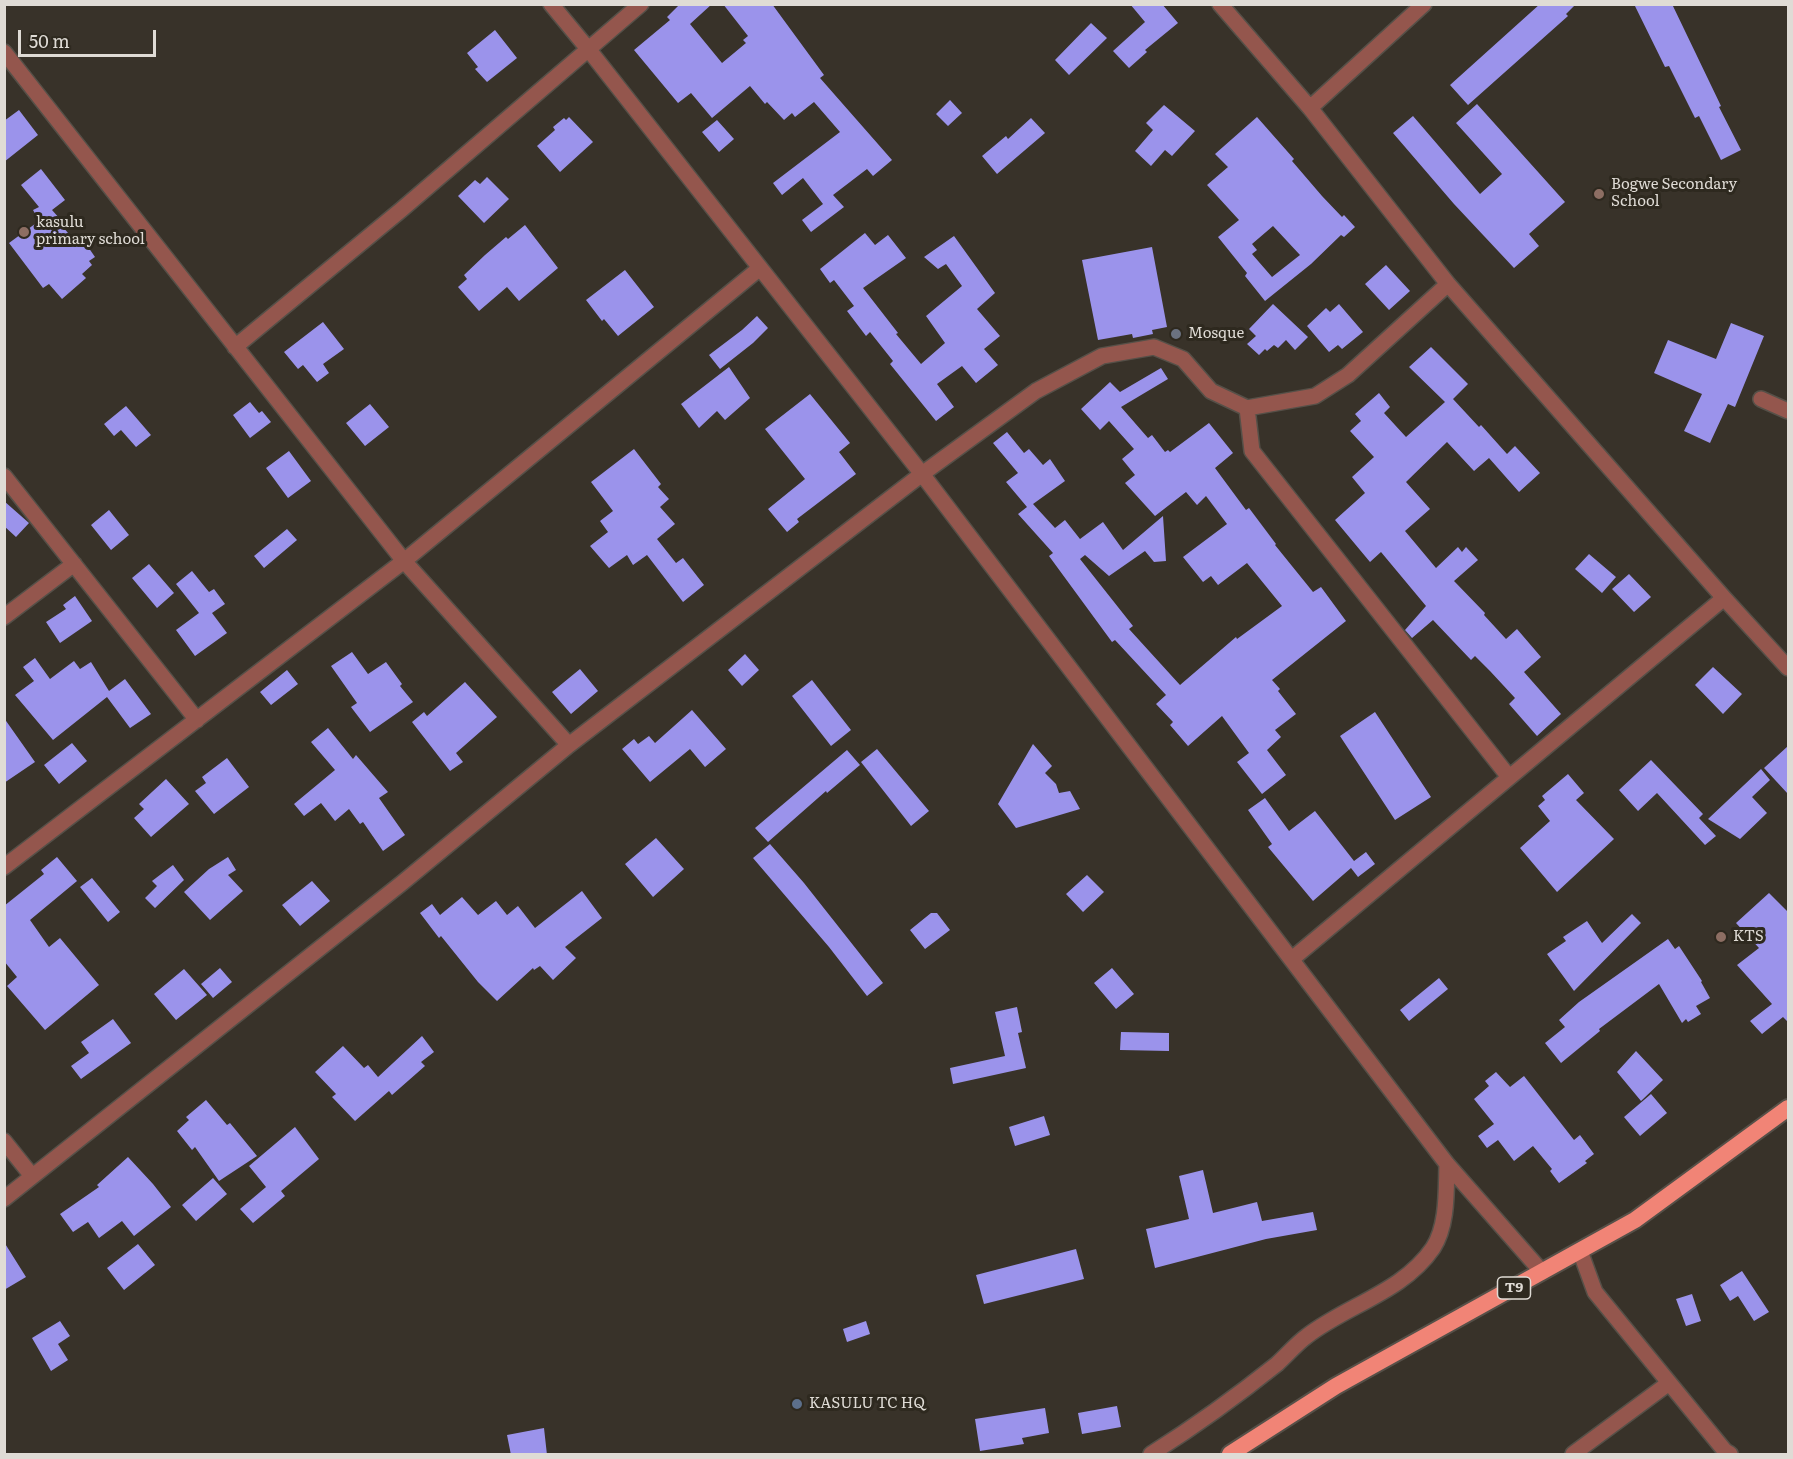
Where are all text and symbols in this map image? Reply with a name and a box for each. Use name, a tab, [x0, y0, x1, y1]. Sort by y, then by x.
scale bar	[21, 18, 159, 56]
text: 50 m	[29, 27, 70, 54]
place label: Bogwe Secondary School	[1611, 176, 1737, 211]
marker: Bogwe Secondary School	[1592, 187, 1606, 201]
place label: kasulu primary school	[36, 214, 145, 249]
marker: kasulu primary school	[17, 225, 31, 239]
place label: Mosque	[1188, 325, 1244, 343]
marker: Mosque	[1169, 327, 1183, 341]
place label: KTS	[1733, 928, 1764, 946]
marker: KTS	[1714, 930, 1728, 944]
road number: T9	[1498, 1277, 1530, 1299]
place label: KASULU TC HQ	[809, 1395, 925, 1413]
marker: KASULU TC HQ	[790, 1397, 804, 1411]

